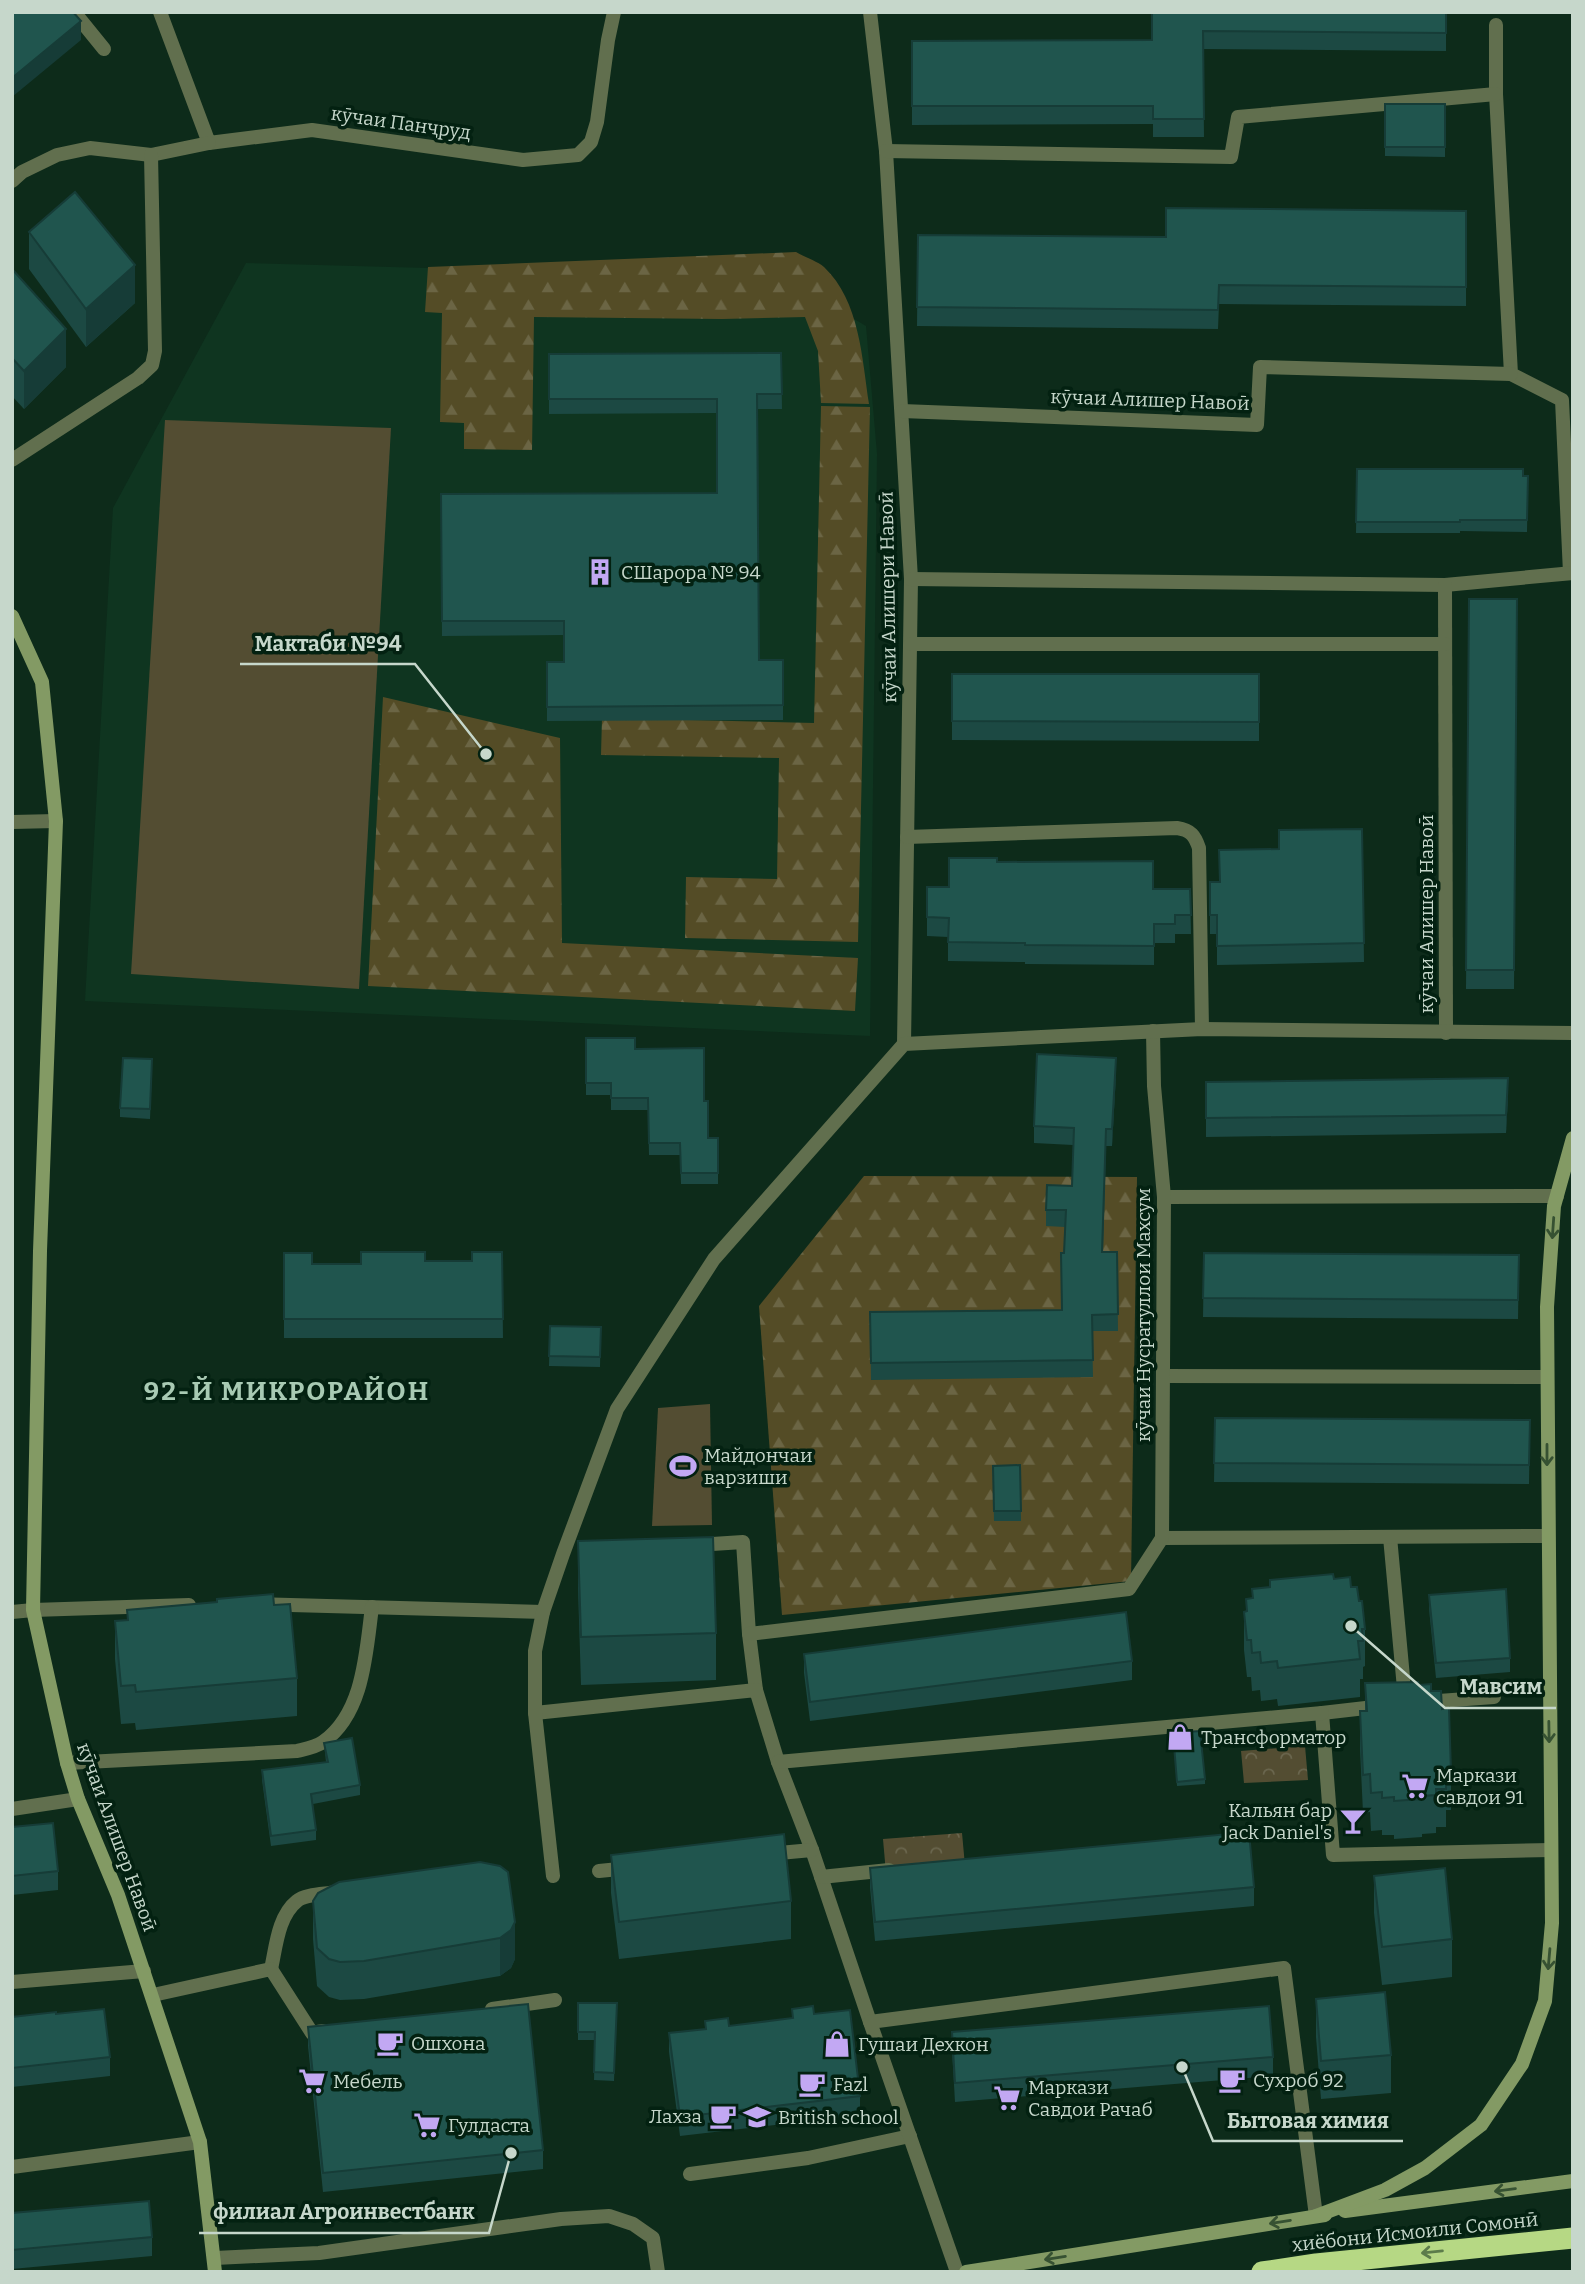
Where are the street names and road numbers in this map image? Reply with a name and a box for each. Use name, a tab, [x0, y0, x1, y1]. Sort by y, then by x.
street label: кӯчаи Панҷруд	[330, 102, 473, 144]
street label: кӯчаи Алишер Навоӣ	[1050, 385, 1250, 415]
street label: кӯчаи Алишери Навоӣ	[875, 491, 901, 703]
street label: кӯчаи Алишер Навоӣ	[1415, 815, 1438, 1013]
street label: кӯчаи Нусратуллои Махсум	[1132, 1188, 1155, 1442]
street label: кӯчаи Алишер Навоӣ	[72, 1740, 162, 1934]
street label: хиёбони Исмоили Сомонӣ	[1291, 2208, 1539, 2256]

